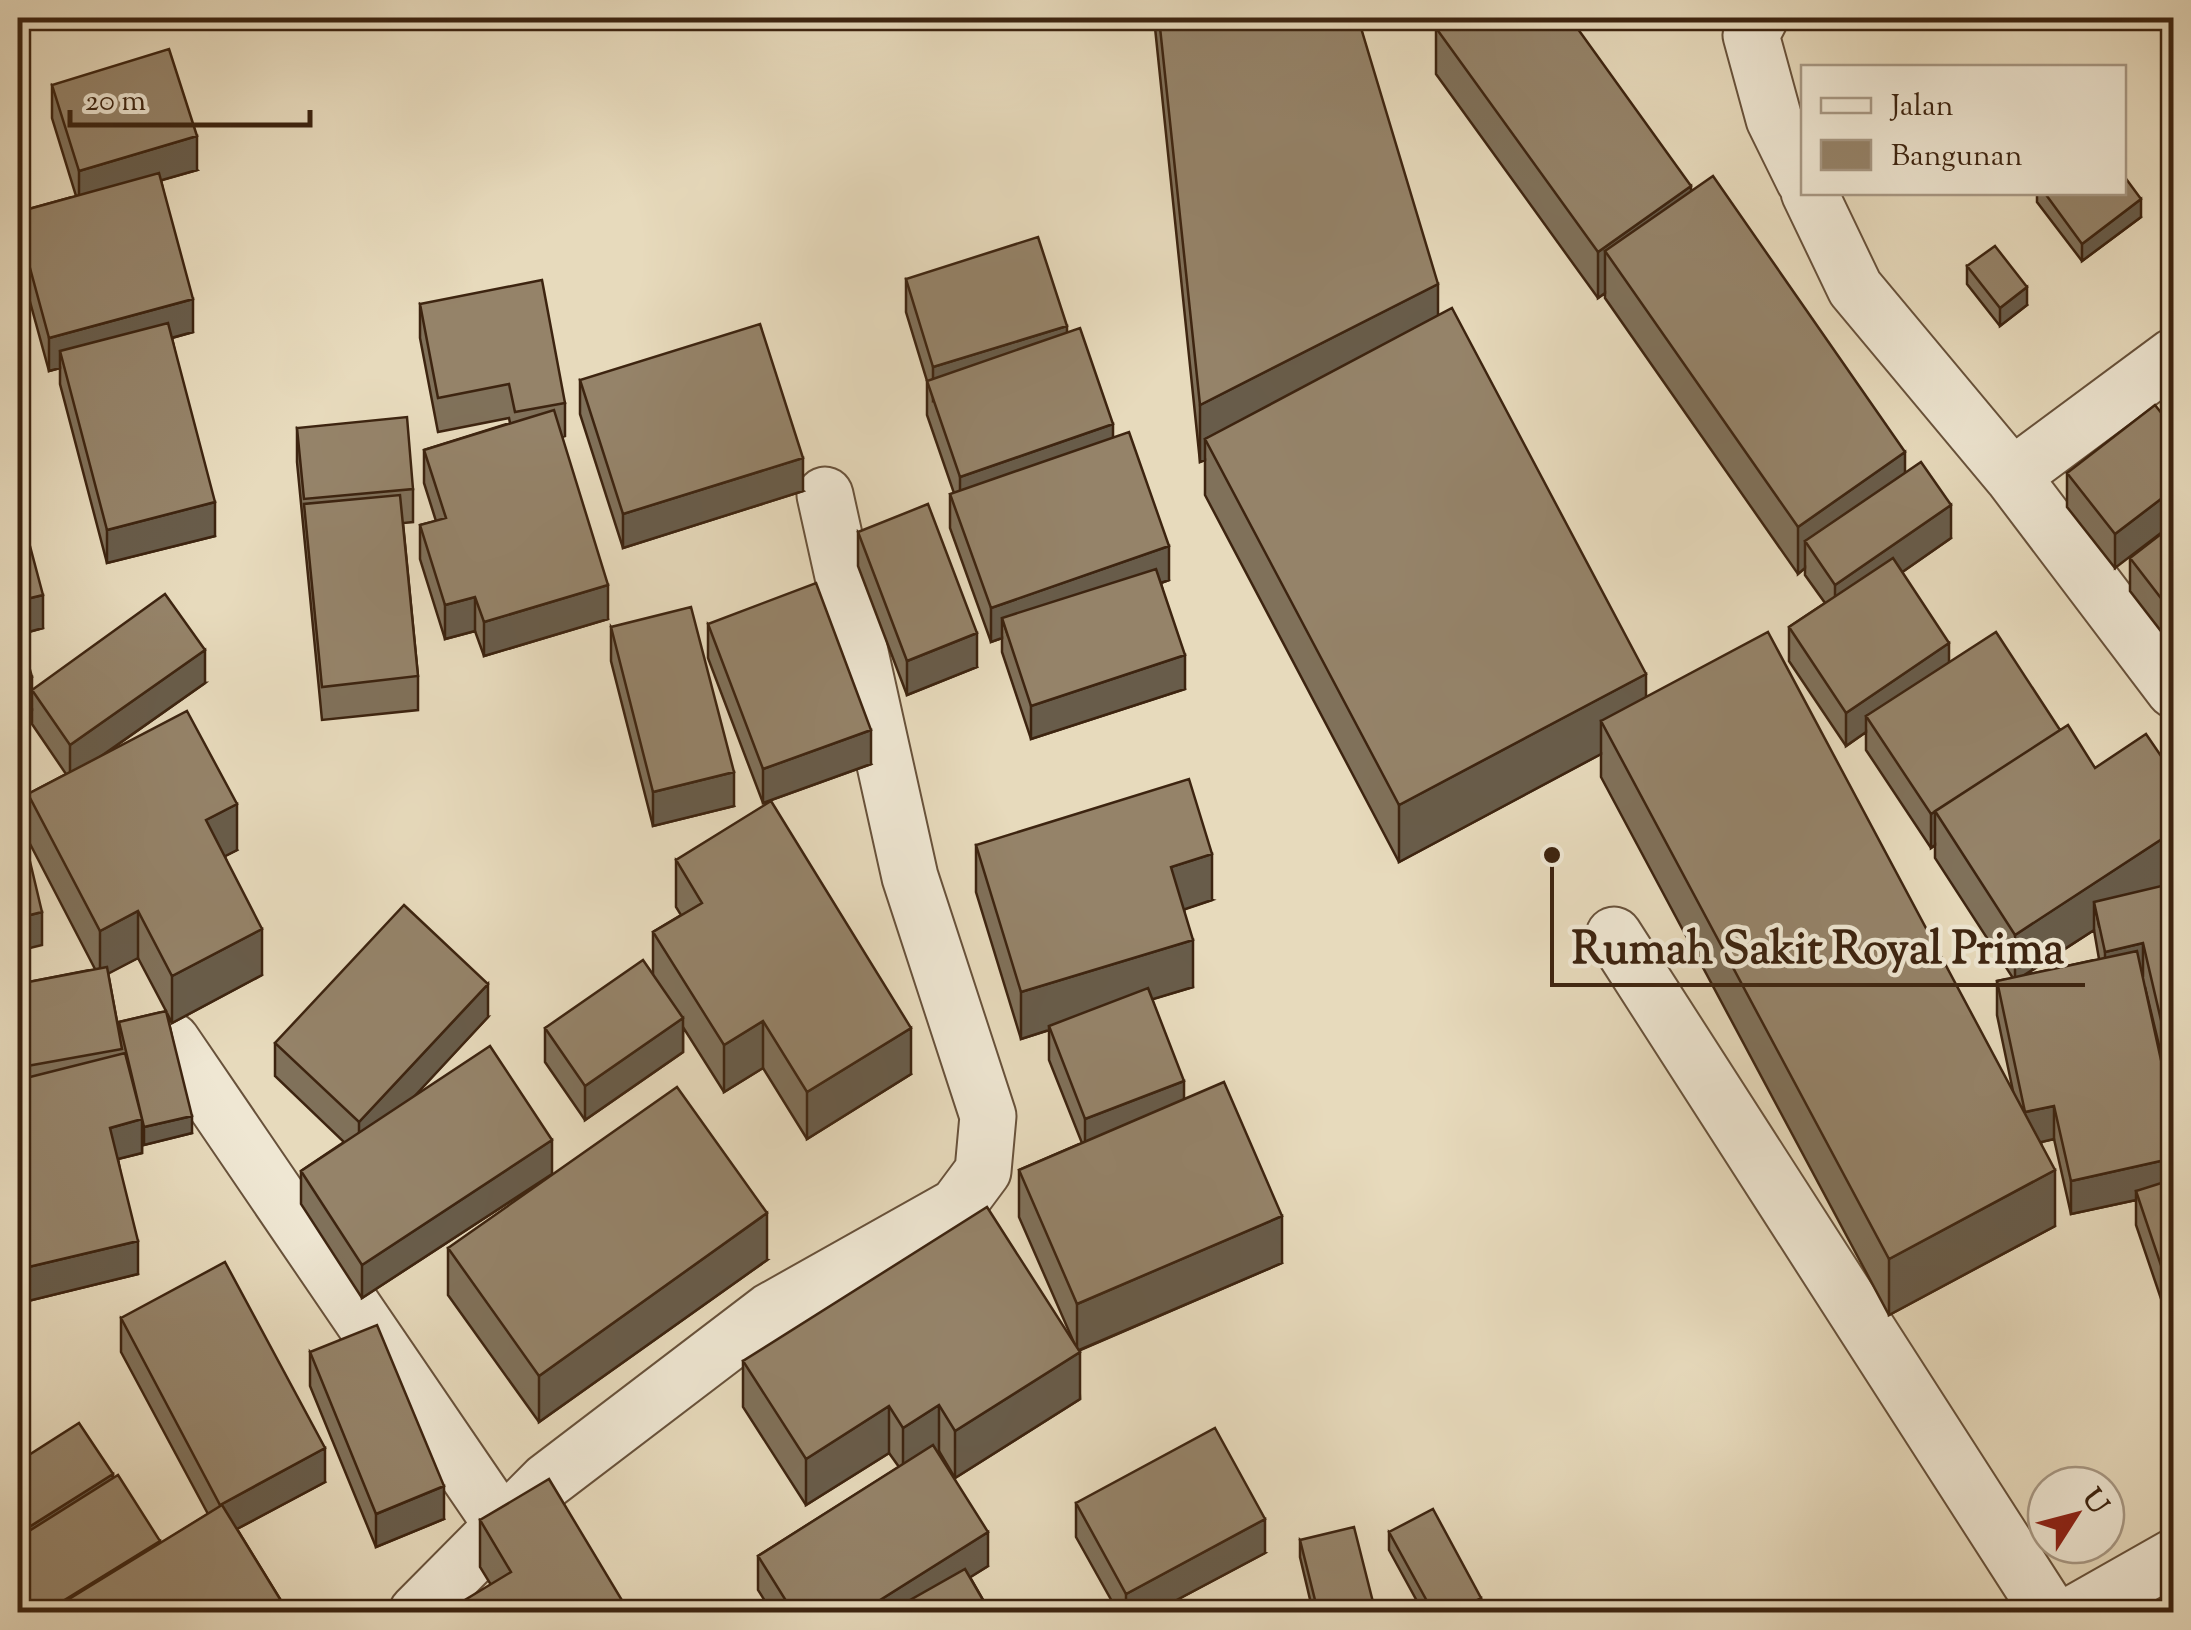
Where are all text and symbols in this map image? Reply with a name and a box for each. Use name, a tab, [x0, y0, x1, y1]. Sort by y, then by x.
scale bar	[70, 65, 310, 127]
legend	[1801, 65, 2126, 195]
text: 20 m	[85, 81, 146, 124]
text: Jalan	[1889, 86, 1954, 129]
text: Bangunan	[1891, 136, 2023, 179]
callout: Rumah Sakit Royal Prima	[1552, 910, 2085, 985]
text: Rumah Sakit Royal Prima	[1572, 920, 2064, 985]
north arrow	[2026, 1465, 2126, 1565]
text: U	[2071, 1481, 2117, 1523]

